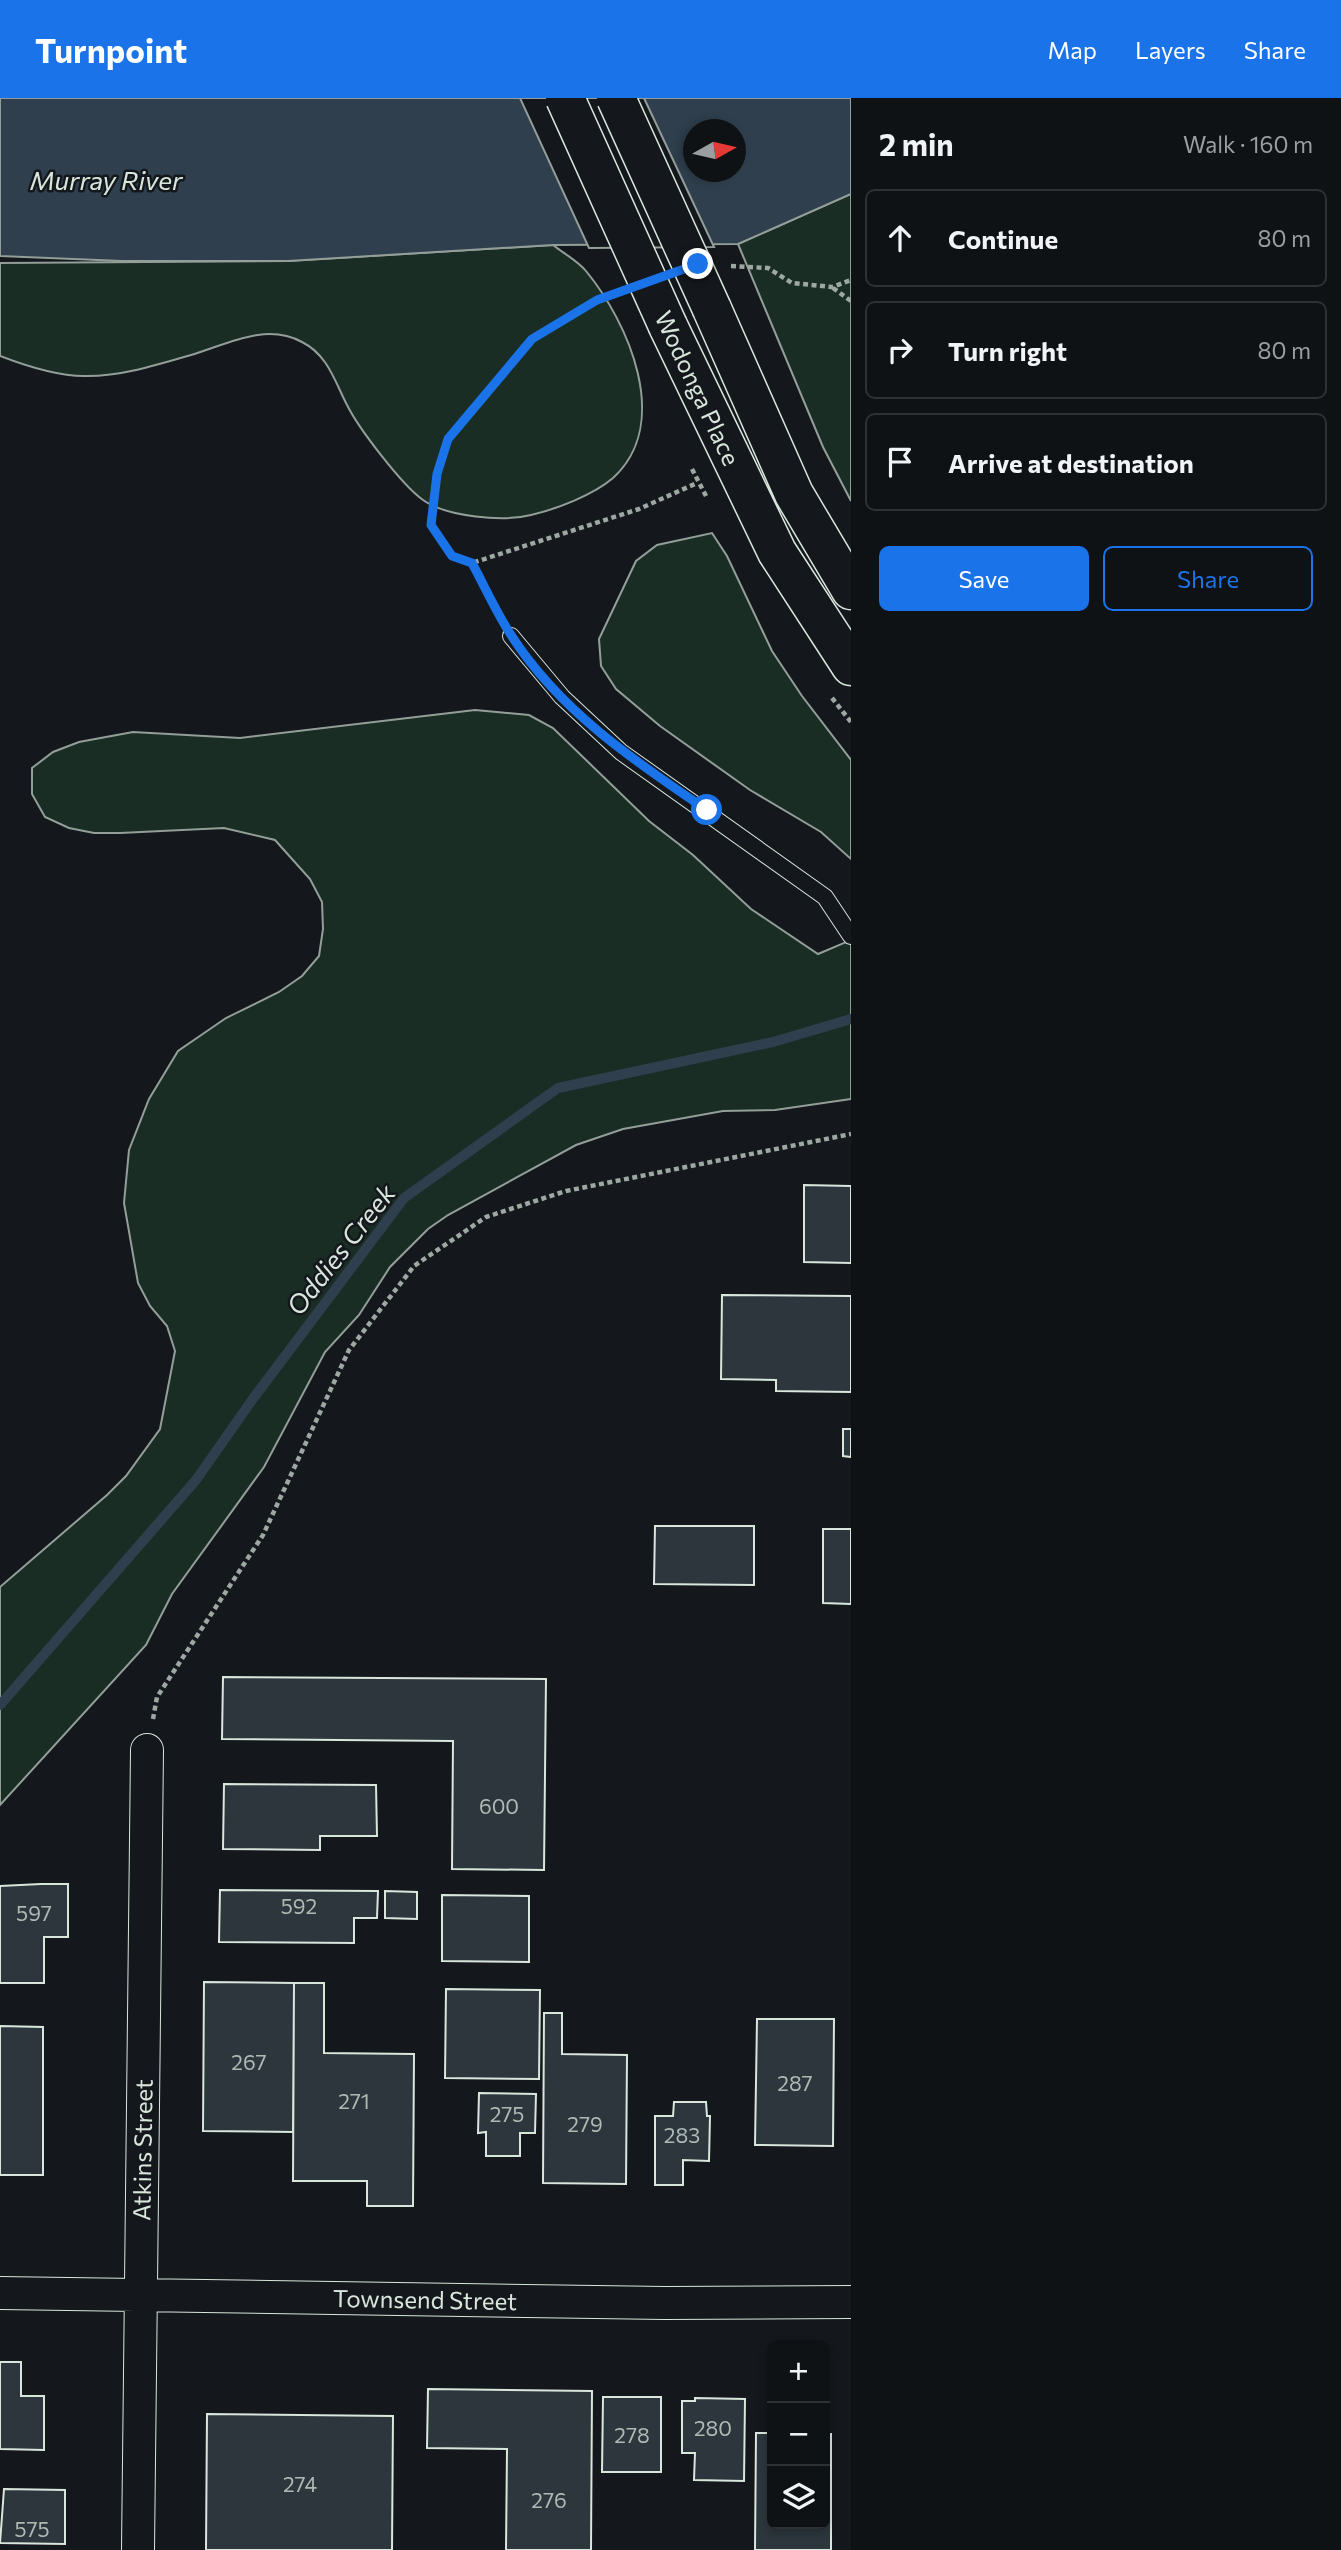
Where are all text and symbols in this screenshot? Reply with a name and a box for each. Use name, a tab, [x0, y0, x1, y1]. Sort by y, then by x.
text: Turnpoint	[35, 29, 187, 70]
text: Map	[1048, 35, 1097, 64]
text: Layers	[1135, 35, 1206, 64]
text: Share	[1244, 35, 1306, 64]
north arrow	[683, 119, 746, 182]
text: 2 min	[879, 125, 954, 162]
text: Walk · 160 m	[1183, 130, 1313, 158]
water label: Murray River	[30, 164, 184, 195]
icon: ahead	[881, 219, 919, 257]
text: Continue	[948, 223, 1058, 254]
text: 80 m	[1258, 224, 1311, 252]
route end	[682, 248, 713, 279]
street label: Wodonga Place	[650, 306, 746, 470]
icon: right	[881, 331, 919, 369]
text: Turn right	[948, 335, 1067, 366]
text: 80 m	[1258, 336, 1311, 364]
icon: arrive	[881, 443, 919, 481]
text: Arrive at destination	[948, 447, 1194, 478]
button: Save	[879, 546, 1089, 611]
button: Share	[1103, 546, 1313, 611]
route start	[691, 794, 722, 825]
water label: Oddies Creek	[279, 1177, 401, 1321]
house number: 600	[479, 1793, 519, 1818]
house number: 592	[281, 1893, 317, 1918]
house number: 597	[16, 1900, 52, 1925]
house number: 267	[231, 2049, 267, 2074]
house number: 287	[777, 2070, 813, 2095]
street label: Atkins Street	[126, 2079, 158, 2221]
house number: 271	[338, 2088, 370, 2113]
house number: 275	[490, 2101, 524, 2126]
house number: 279	[567, 2111, 603, 2136]
house number: 283	[664, 2122, 700, 2147]
street label: Townsend Street	[333, 2283, 517, 2315]
map controls	[767, 2340, 830, 2529]
button: +	[767, 2340, 830, 2403]
button: −	[767, 2403, 830, 2466]
house number: 280	[694, 2415, 732, 2440]
house number: 278	[614, 2422, 650, 2447]
button: layers	[767, 2466, 830, 2529]
house number: 274	[283, 2471, 317, 2496]
house number: 276	[531, 2487, 567, 2512]
house number: 575	[14, 2516, 50, 2541]

